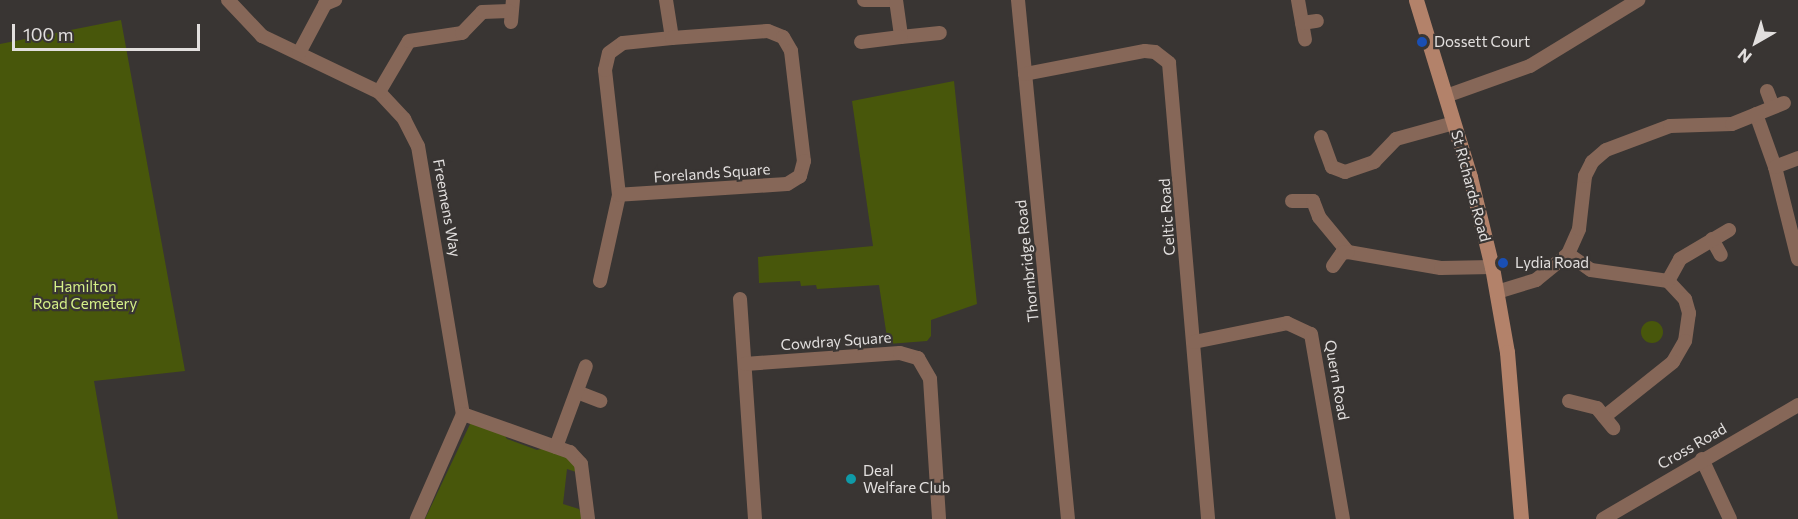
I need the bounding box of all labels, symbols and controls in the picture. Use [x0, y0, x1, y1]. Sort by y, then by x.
scale bar [15, 12, 202, 50]
north arrow [1726, 12, 1786, 72]
text: 100 m [23, 23, 73, 45]
place label: Dossett Court [1434, 33, 1530, 51]
marker: Dossett Court [1415, 35, 1429, 49]
text: N [1734, 45, 1755, 68]
street label: St Richards Road [1447, 128, 1495, 244]
street label: Freemens Way [430, 158, 464, 258]
street label: Forelands Square [653, 160, 771, 186]
street label: Celtic Road [1155, 178, 1179, 256]
street label: Thornbridge Road [1012, 199, 1042, 323]
place label: Lydia Road [1515, 254, 1589, 272]
marker: Lydia Road [1496, 256, 1510, 270]
park label: Hamilton Road Cemetery [33, 277, 137, 312]
street label: Cowdray Square [780, 328, 892, 354]
street label: Quern Road [1321, 339, 1353, 421]
street label: Cross Road [1654, 419, 1730, 473]
place label: Deal Welfare Club [863, 461, 950, 496]
marker: Deal Welfare Club [844, 472, 858, 486]

